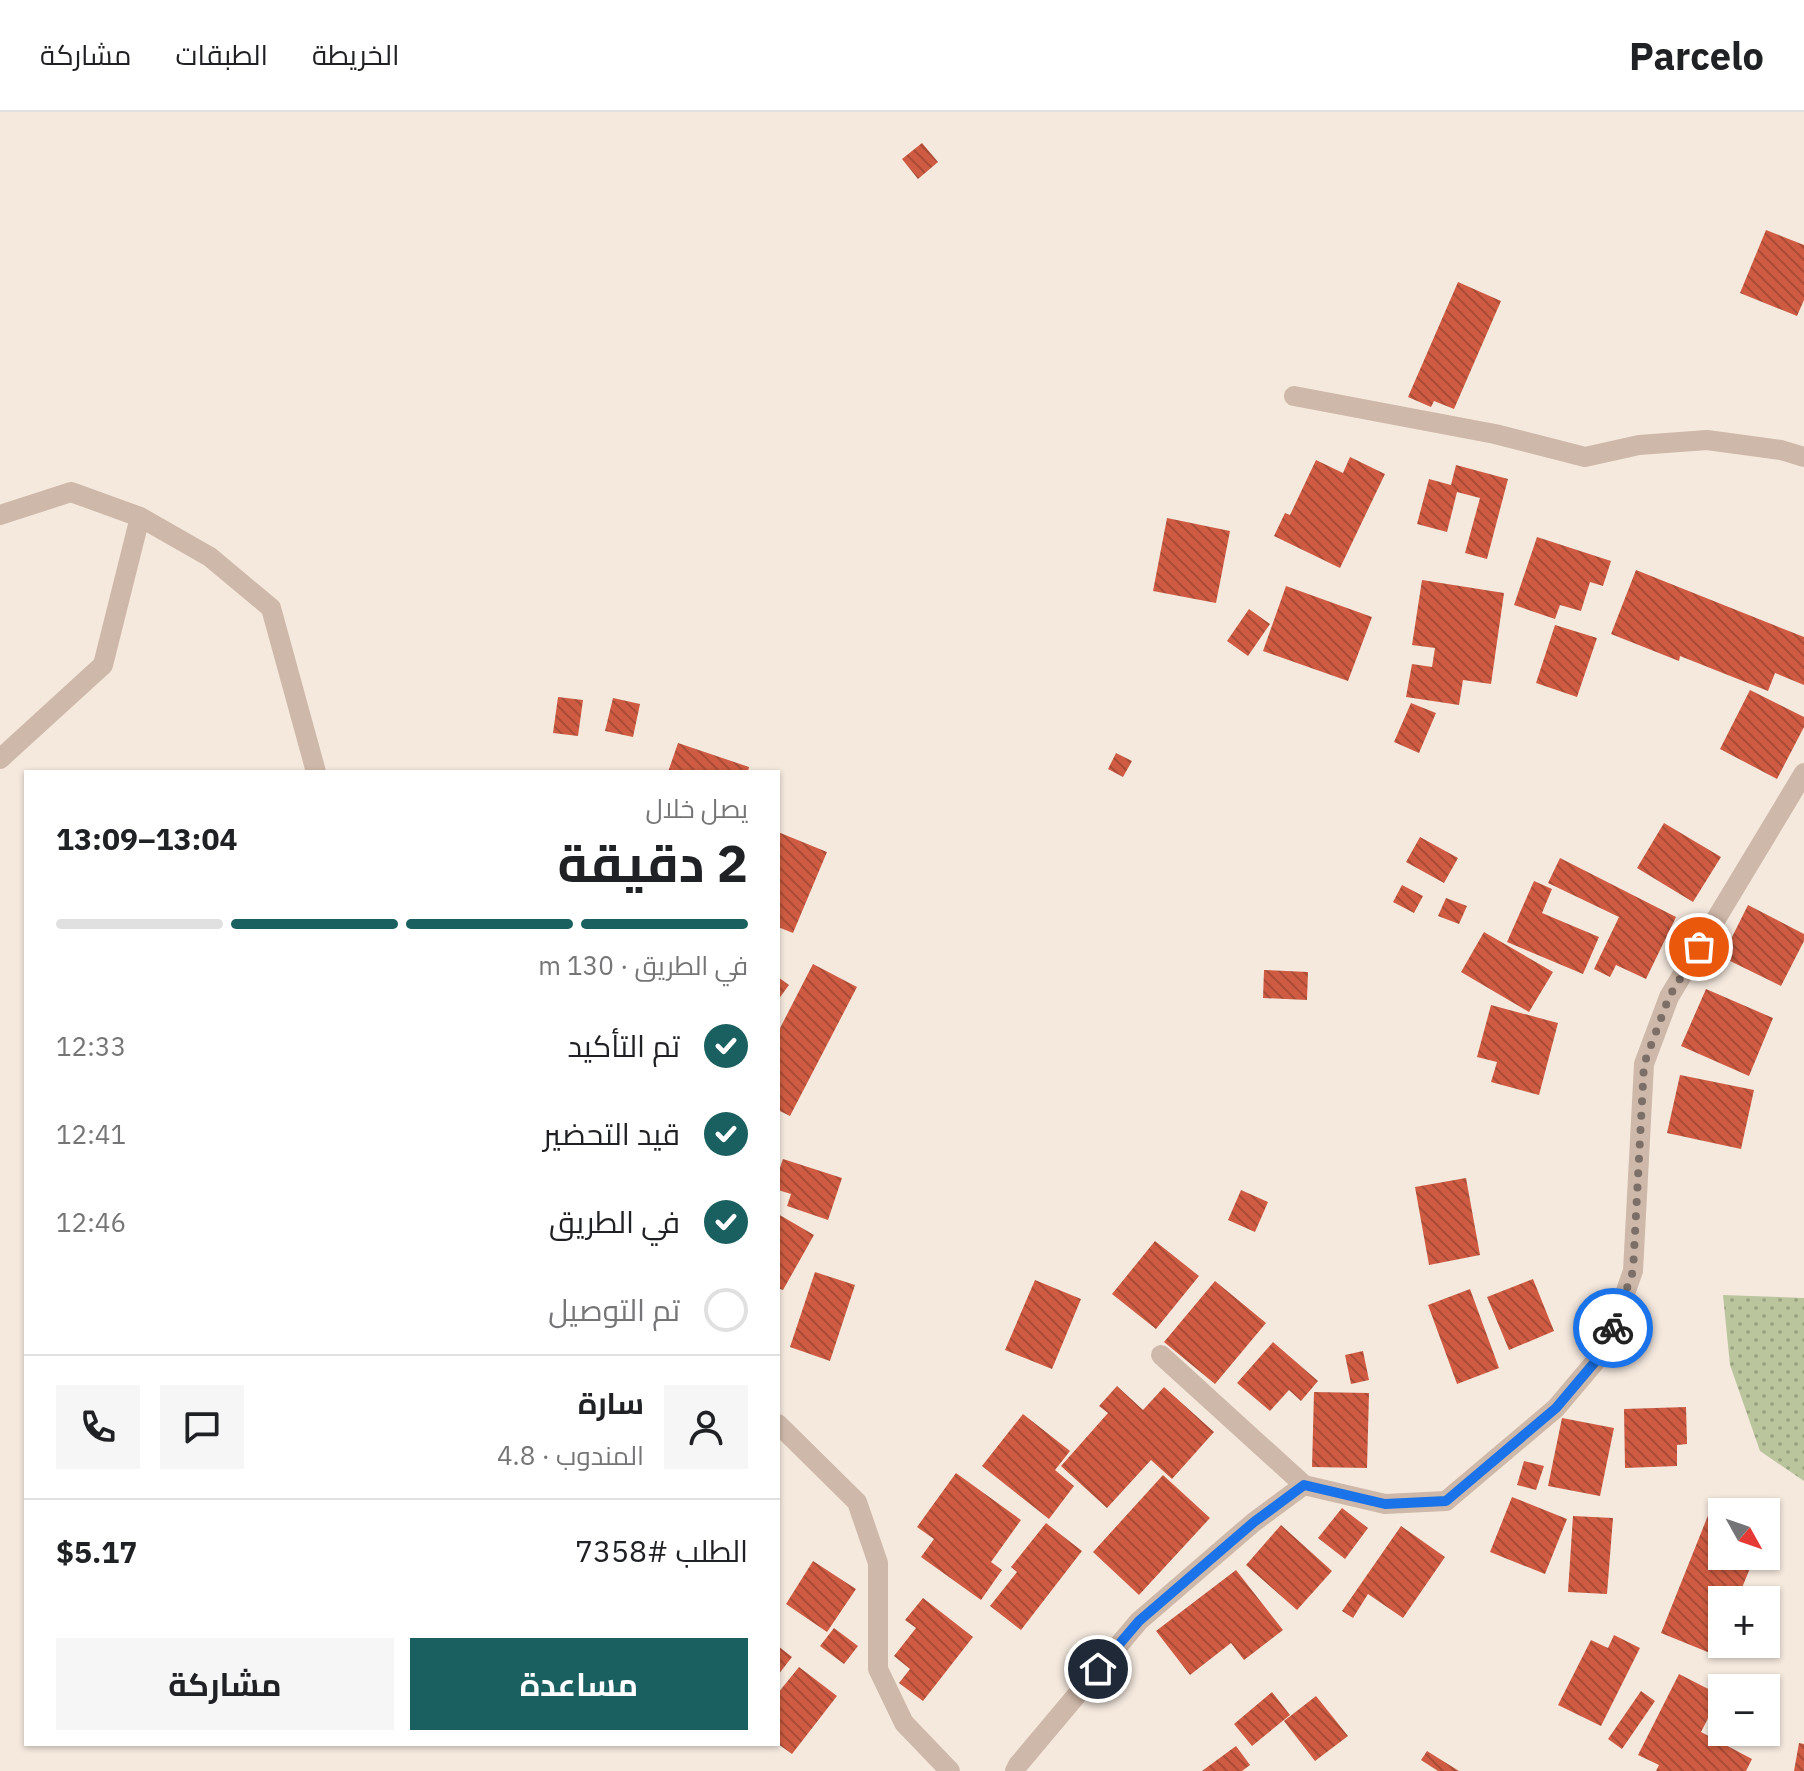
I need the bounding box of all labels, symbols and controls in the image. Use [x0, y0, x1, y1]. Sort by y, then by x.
text: Parcelo [1629, 31, 1764, 80]
text: مشاركة [40, 36, 131, 73]
text: الطبقات [175, 36, 268, 73]
text: الخريطة [312, 36, 399, 73]
text: يصل خلال [645, 791, 748, 825]
text: 13:04–13:09 [56, 819, 237, 858]
text: 2 دقيقة [558, 829, 748, 896]
pin [1665, 913, 1733, 981]
icon: bag [1677, 925, 1721, 969]
text: في الطريق · 130 m [538, 948, 748, 982]
icon: check [704, 1024, 748, 1068]
text: تم التأكيد [568, 1026, 680, 1065]
text: 12:33 [56, 1029, 126, 1063]
icon: check [704, 1112, 748, 1156]
text: قيد التحضير [543, 1114, 680, 1153]
text: 12:41 [56, 1117, 126, 1151]
icon: check [704, 1200, 748, 1244]
text: في الطريق [549, 1202, 680, 1241]
text: 12:46 [56, 1205, 126, 1239]
courier [1573, 1288, 1653, 1368]
text: تم التوصيل [548, 1290, 680, 1329]
icon: bike [1591, 1306, 1635, 1350]
text: سارة [578, 1383, 644, 1422]
button: phone [56, 1385, 140, 1469]
button: chat [160, 1385, 244, 1469]
button: person [664, 1385, 748, 1469]
text: المندوب · 4.8 [497, 1438, 644, 1472]
north arrow [1708, 1498, 1780, 1570]
map controls [1708, 1498, 1780, 1746]
text: الطلب #7358 [575, 1531, 748, 1570]
text: $5.17 [56, 1532, 137, 1571]
button: + [1708, 1586, 1780, 1658]
pin [1064, 1635, 1132, 1703]
button: مشاركة [56, 1638, 394, 1730]
button: مساعدة [410, 1638, 748, 1730]
icon: home [1076, 1647, 1120, 1691]
button: − [1708, 1674, 1780, 1746]

